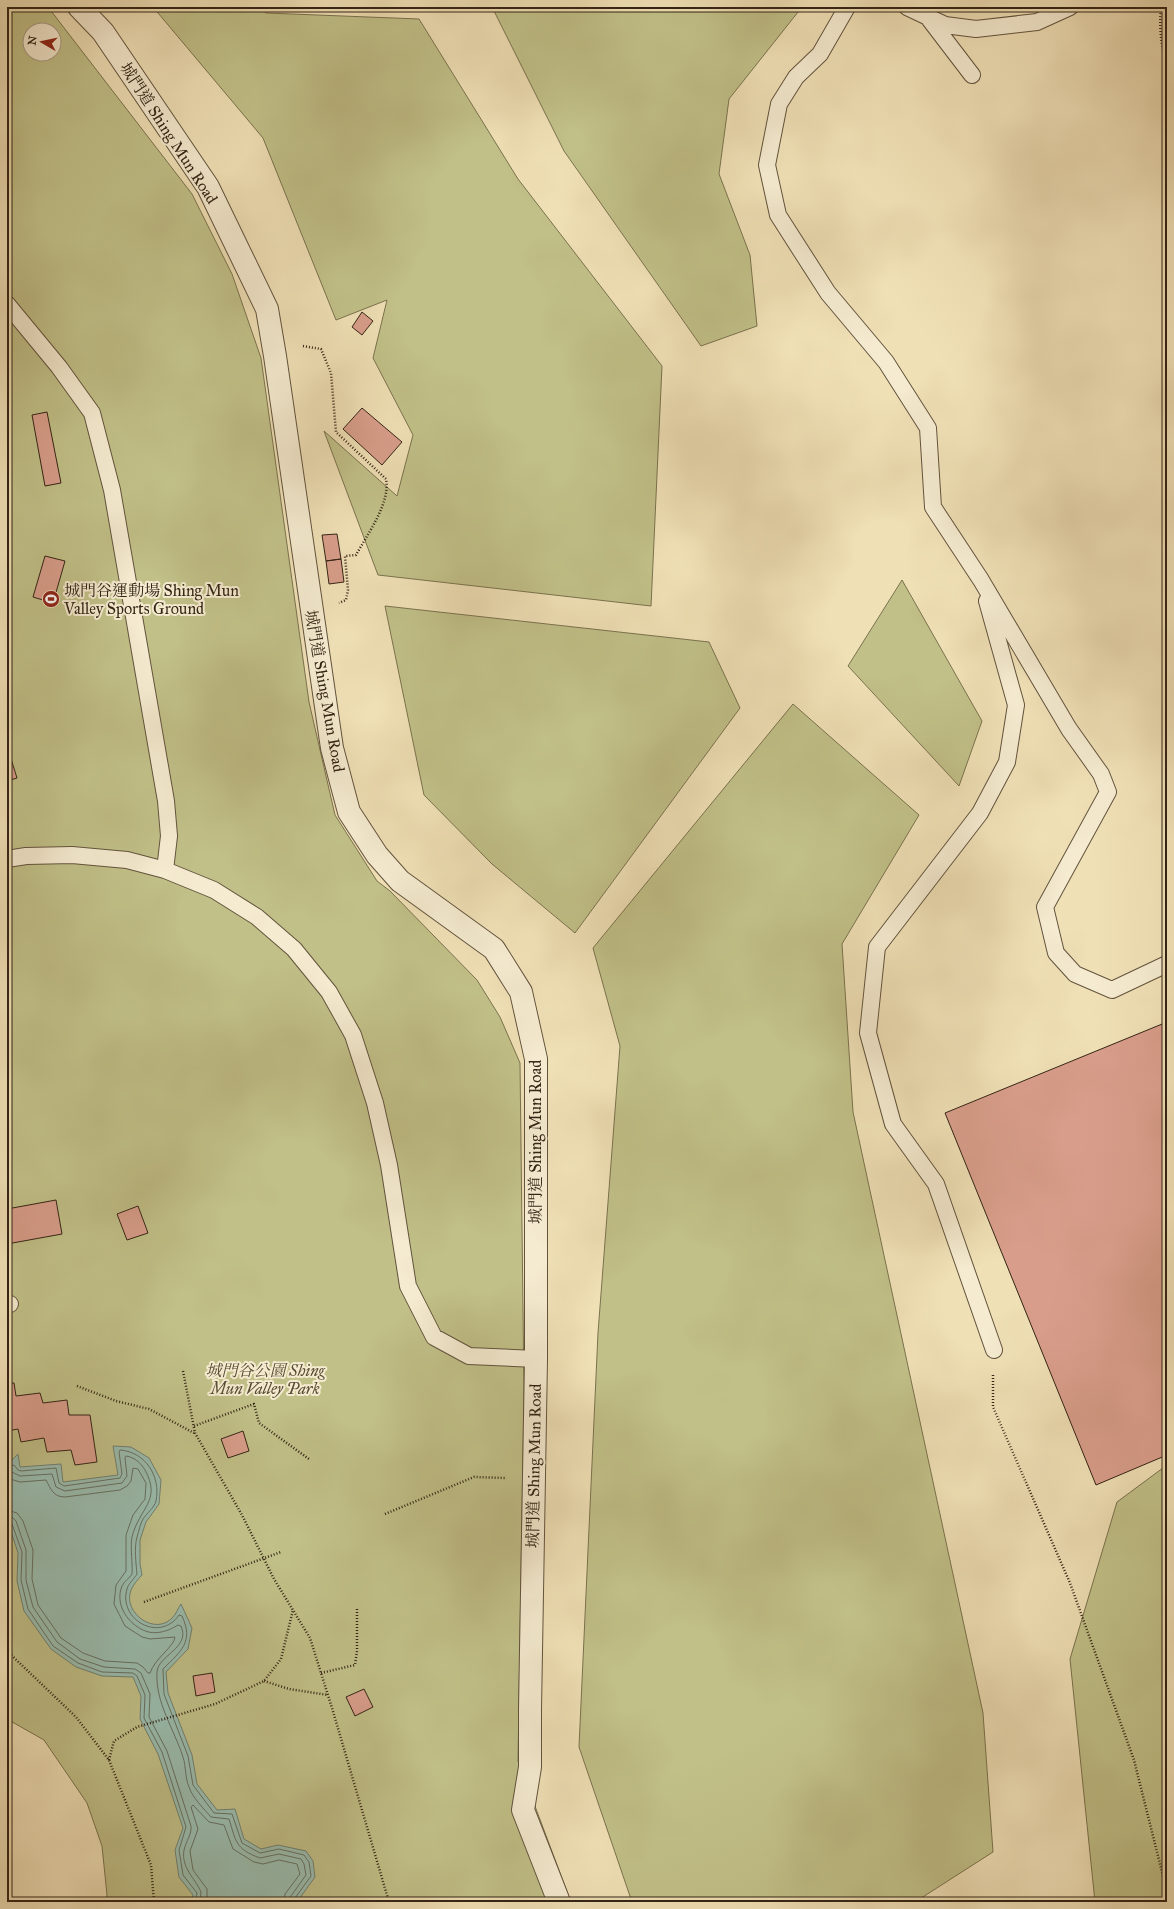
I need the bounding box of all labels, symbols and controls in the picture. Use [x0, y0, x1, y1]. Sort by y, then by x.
north arrow [22, 22, 62, 62]
text: N [25, 34, 40, 46]
street label: 城門道 Shing Mun Road [115, 59, 222, 208]
place label: 城門谷運動場 Shing Mun Valley Sports Ground [63, 581, 239, 618]
sports icon: 城門谷運動場 Shing Mun Valley Sports Ground [41, 589, 61, 609]
street label: 城門道 Shing Mun Road [300, 608, 349, 774]
street label: 城門道 Shing Mun Road [526, 1060, 546, 1224]
park label: 城門谷公園 Shing Mun Valley Park [205, 1361, 326, 1398]
street label: 城門道 Shing Mun Road [523, 1384, 546, 1548]

